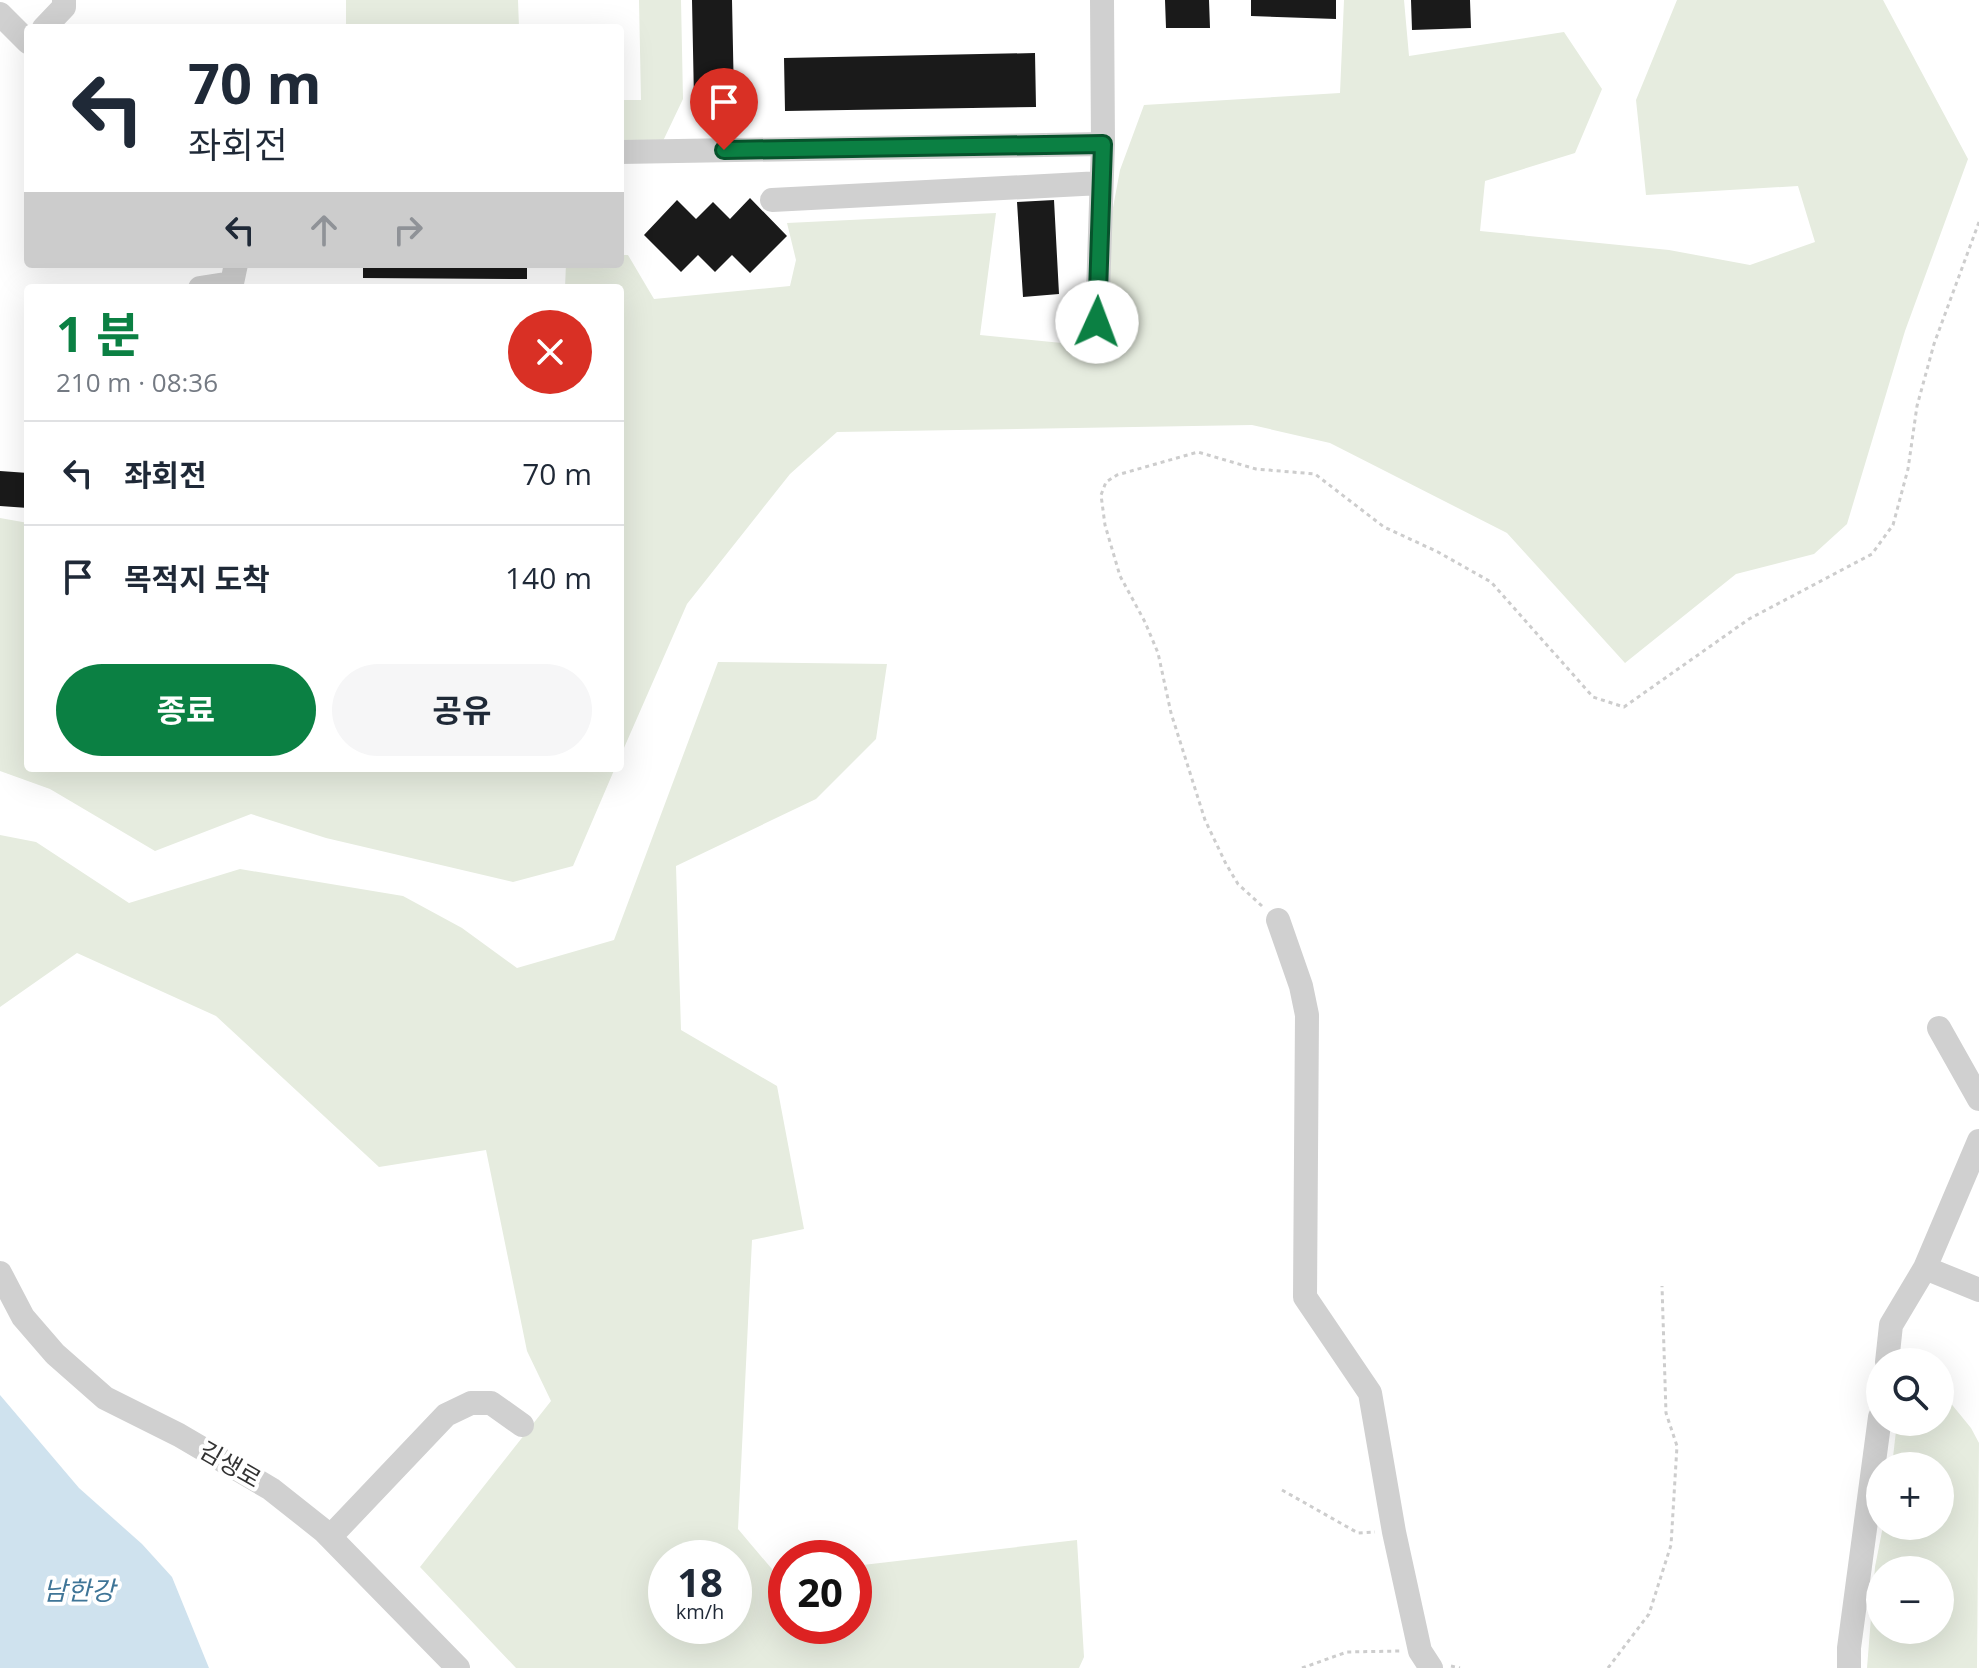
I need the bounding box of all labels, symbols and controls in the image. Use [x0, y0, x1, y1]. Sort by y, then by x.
text: 70 m [188, 44, 322, 120]
icon: left [56, 56, 160, 160]
pin [690, 68, 758, 150]
icon: arrive [702, 80, 746, 124]
text: 좌회전 [188, 120, 287, 169]
icon: left [218, 208, 262, 252]
icon: ahead [302, 208, 346, 252]
icon: right [386, 208, 430, 252]
position arrow [1055, 280, 1139, 364]
text: 1 분 [56, 301, 140, 366]
button: close [508, 310, 592, 394]
text: 210 m · 08:36 [56, 364, 218, 400]
icon: left [56, 451, 100, 495]
text: 70 m [522, 453, 592, 494]
text: 좌회전 [124, 454, 207, 495]
icon: arrive [56, 555, 100, 599]
text: 140 m [505, 557, 592, 598]
text: 목적지 도착 [124, 558, 270, 599]
button: 종료 [56, 664, 316, 756]
button: 공유 [332, 664, 592, 756]
map controls [1866, 1348, 1954, 1644]
button: search [1866, 1348, 1954, 1436]
street label: 김생로 [194, 1433, 268, 1495]
button: + [1866, 1452, 1954, 1540]
speed limit sign: 20 [768, 1540, 872, 1644]
text: 18 [677, 1554, 723, 1609]
button: − [1866, 1556, 1954, 1644]
water label: 남한강 [43, 1572, 118, 1608]
text: km/h [676, 1598, 724, 1625]

